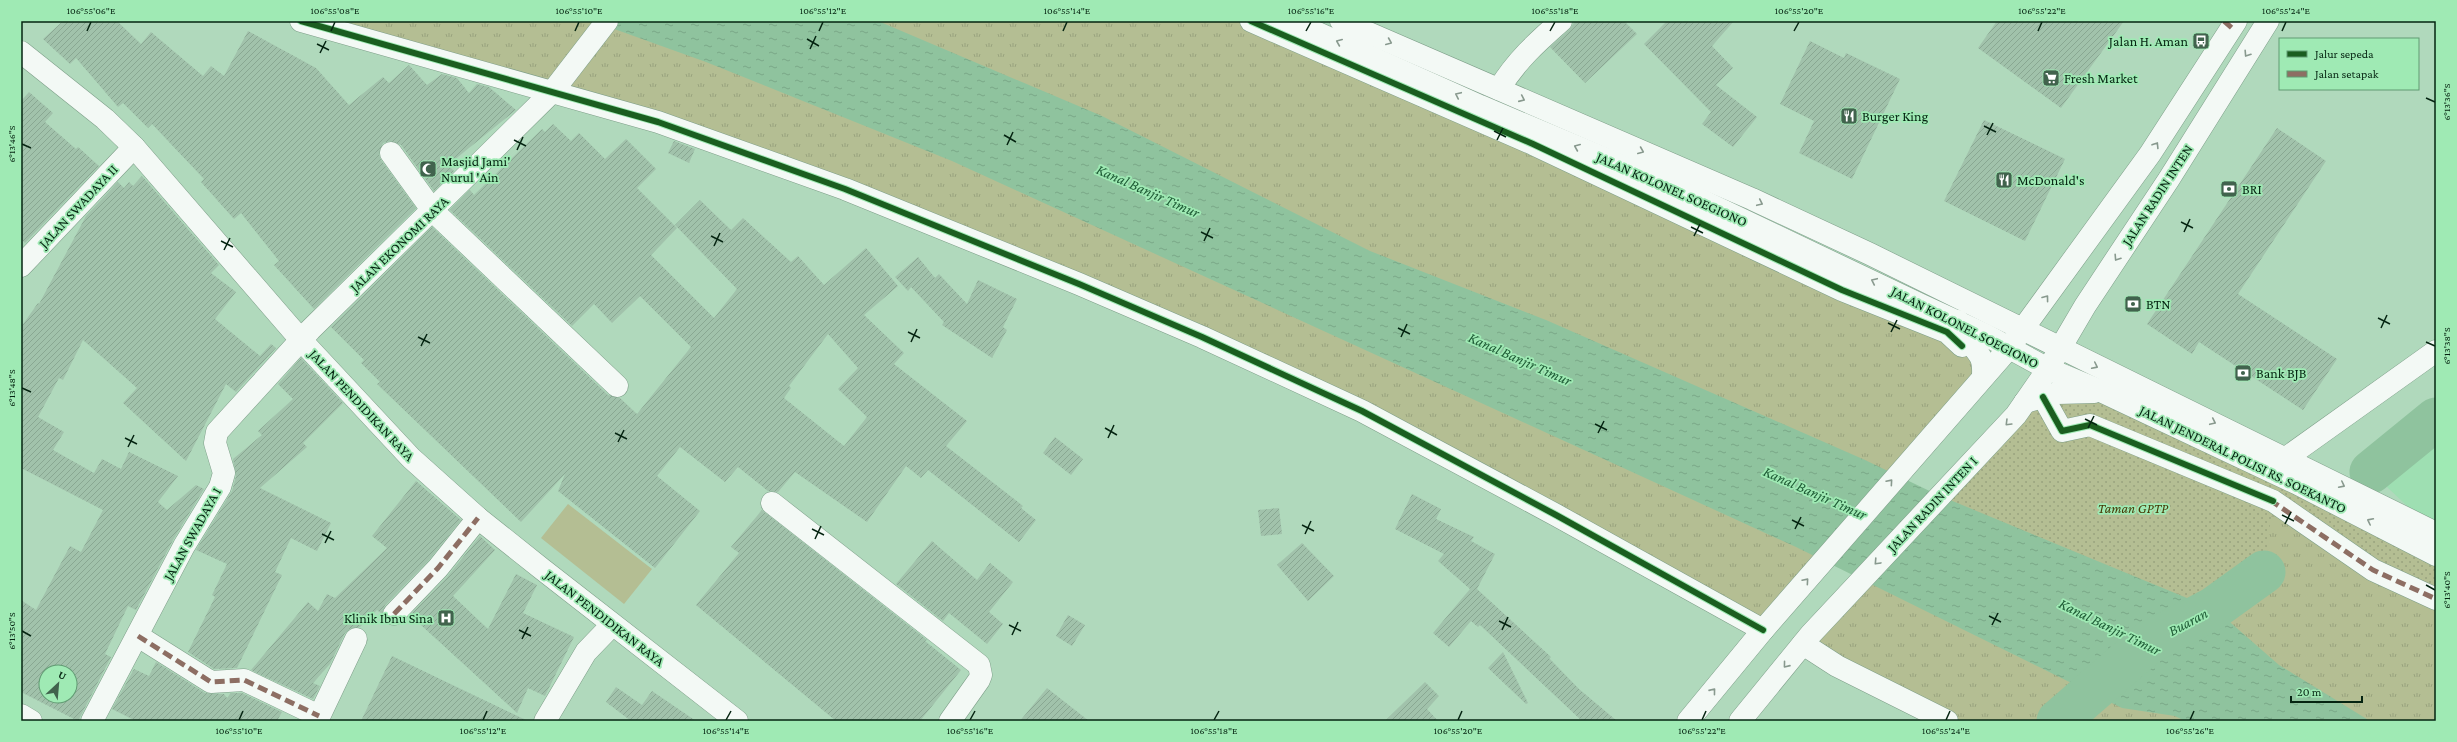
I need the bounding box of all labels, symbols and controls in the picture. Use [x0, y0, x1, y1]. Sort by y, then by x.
text: 106°55'06"E [67, 5, 116, 16]
text: 106°55'08"E [311, 5, 360, 16]
text: 106°55'10"E [555, 5, 603, 16]
text: 106°55'12"E [800, 5, 847, 16]
text: 106°55'14"E [1044, 5, 1091, 16]
text: 106°55'16"E [1288, 5, 1335, 16]
text: 106°55'18"E [1532, 5, 1579, 16]
text: 106°55'20"E [1775, 5, 1824, 16]
text: 106°55'22"E [2018, 5, 2066, 16]
text: 106°55'24"E [2262, 5, 2310, 16]
bus stop icon: Jalan H. Aman [2191, 31, 2211, 51]
place label: Jalan H. Aman [2107, 33, 2188, 49]
one-way arrow [1386, 37, 1393, 45]
legend [2279, 38, 2419, 90]
one-way arrow [1336, 39, 1343, 47]
text: Jalur sepeda [2314, 47, 2374, 61]
one-way arrow [2244, 50, 2252, 57]
text: Jalan setapak [2314, 67, 2379, 81]
supermarket icon: Fresh Market [2041, 68, 2061, 88]
place label: Fresh Market [2064, 70, 2138, 86]
text: 6°13'36"S [2441, 83, 2452, 120]
one-way arrow [1454, 92, 1462, 100]
one-way arrow [1518, 94, 1525, 102]
restaurant icon: Burger King [1839, 106, 1859, 126]
place label: Burger King [1862, 108, 1928, 124]
text: 6°13'46"S [6, 125, 17, 162]
street label: JALAN RADIN INTEN [2117, 141, 2196, 250]
one-way arrow [2151, 142, 2159, 149]
one-way arrow [1574, 143, 1581, 151]
one-way arrow [1636, 146, 1644, 154]
street label: JALAN KOLONEL SOEGIONO [1592, 148, 1750, 230]
place label: Masjid Jami' Nurul 'Ain [441, 153, 510, 185]
mosque icon: Masjid Jami' Nurul 'Ain [418, 159, 438, 179]
street label: JALAN SWADAYA II [34, 161, 121, 252]
water label: Kanal Banjir Timur [1094, 161, 1203, 222]
restaurant icon: McDonald's [1994, 170, 2014, 190]
place label: McDonald's [2017, 172, 2084, 188]
bank icon: BRI [2219, 179, 2239, 199]
place label: BRI [2242, 181, 2262, 197]
street label: JALAN EKONOMI RAYA [345, 193, 451, 296]
one-way arrow [1756, 198, 1763, 206]
one-way arrow [2115, 253, 2122, 260]
one-way arrow [1870, 278, 1878, 286]
street label: JALAN KOLONEL SOEGIONO [1887, 282, 2041, 371]
bank icon: BTN [2123, 294, 2143, 314]
one-way arrow [2042, 296, 2049, 303]
place label: BTN [2146, 296, 2170, 312]
text: 6°13'38"S [2441, 327, 2452, 365]
water label: Kanal Banjir Timur [1466, 329, 1575, 390]
street label: JALAN PENDIDIKAN RAYA [305, 344, 418, 464]
one-way arrow [2091, 361, 2099, 369]
bank icon: Bank BJB [2233, 363, 2253, 383]
place label: Bank BJB [2256, 365, 2307, 381]
text: 6°13'48"S [6, 369, 17, 407]
street label: JALAN JENDERAL POLISI RS. SOEKANTO [2135, 401, 2349, 516]
one-way arrow [2208, 417, 2216, 425]
one-way arrow [2005, 418, 2013, 426]
street label: JALAN RADIN INTEN I [1882, 453, 1980, 556]
water label: Kanal Banjir Timur [1761, 463, 1870, 524]
one-way arrow [1886, 479, 1893, 487]
one-way arrow [2338, 480, 2345, 488]
street label: JALAN SWADAYA I [159, 485, 224, 585]
park label: Taman GPTP [2098, 500, 2169, 516]
one-way arrow [2366, 518, 2374, 525]
one-way arrow [1875, 558, 1882, 565]
street label: JALAN PENDIDIKAN RAYA [541, 565, 668, 670]
text: 6°13'40"S [2441, 571, 2452, 609]
one-way arrow [1801, 578, 1808, 585]
water label: Kanal Banjir Timur [2056, 595, 2164, 660]
water label: Buaran [2166, 605, 2211, 639]
hospital icon: Klinik Ibnu Sina [436, 608, 456, 628]
place label: Klinik Ibnu Sina [344, 610, 434, 626]
text: 6°13'50"S [6, 612, 17, 650]
one-way arrow [1784, 660, 1791, 667]
north arrow [38, 664, 78, 704]
text: U [56, 668, 69, 682]
scale bar [2291, 678, 2362, 704]
text: 20 m [2297, 685, 2322, 699]
one-way arrow [1709, 688, 1716, 695]
text: 106°55'10"E [215, 725, 263, 736]
text: 106°55'12"E [460, 725, 507, 736]
text: 106°55'14"E [703, 725, 750, 736]
text: 106°55'16"E [947, 725, 994, 736]
text: 106°55'18"E [1191, 725, 1238, 736]
text: 106°55'20"E [1434, 725, 1483, 736]
text: 106°55'22"E [1678, 725, 1726, 736]
text: 106°55'24"E [1922, 725, 1970, 736]
text: 106°55'26"E [2166, 725, 2215, 736]

